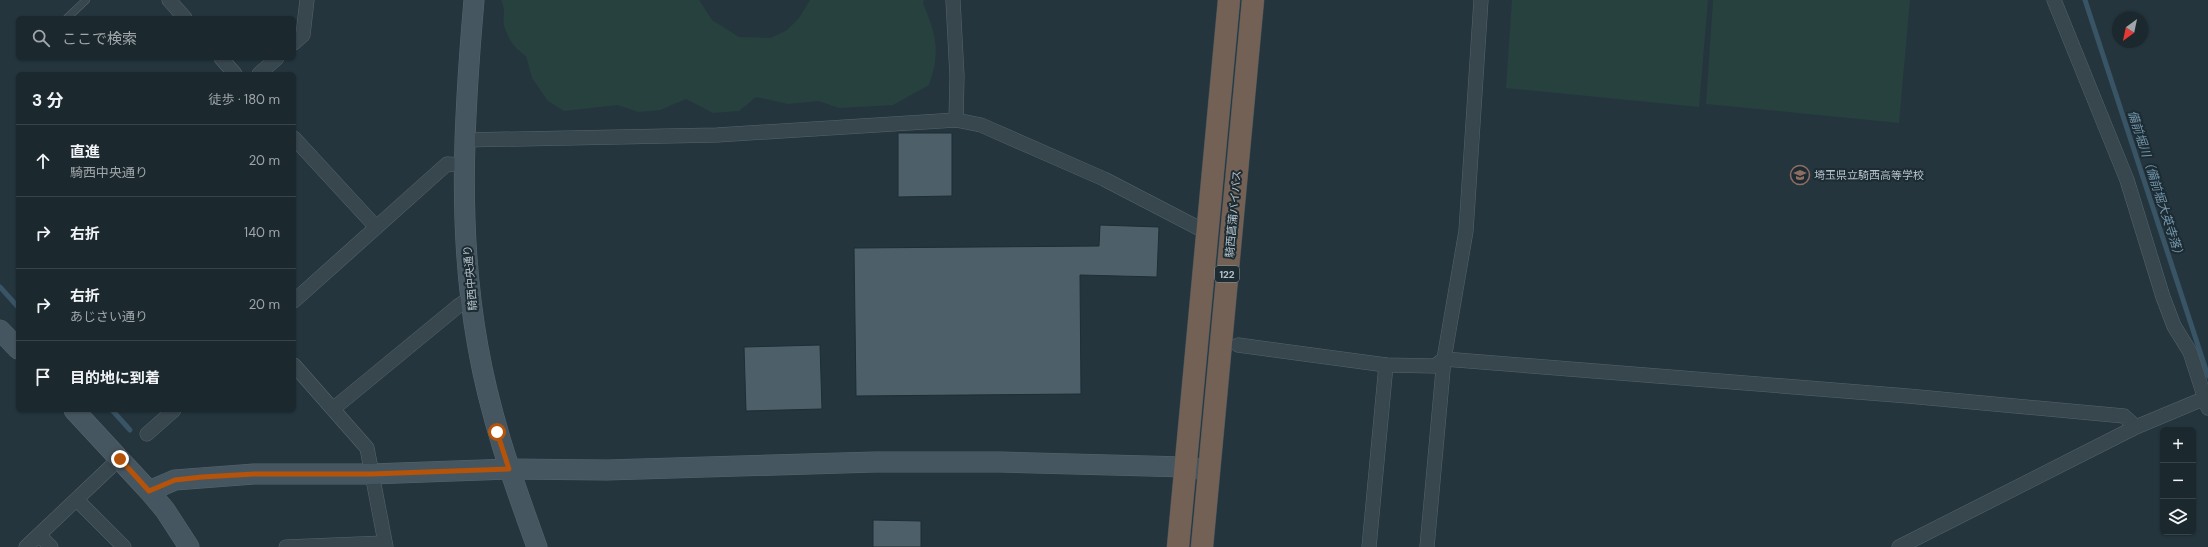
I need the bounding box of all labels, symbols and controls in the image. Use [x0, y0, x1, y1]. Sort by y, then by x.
north arrow [2112, 12, 2148, 48]
search box [16, 16, 296, 60]
icon: search [30, 27, 52, 49]
text: ここで検索 [62, 29, 137, 49]
text: 3 分 [32, 89, 63, 111]
text: 徒歩 · 180 m [209, 91, 280, 108]
water label: 備前堀川（備前堀大英寺落） [2124, 108, 2188, 262]
text: 直進 [70, 142, 100, 162]
icon: ahead [32, 150, 54, 172]
text: 20 m [249, 152, 280, 169]
text: 騎西中央通り [70, 164, 148, 181]
school or university icon: 埼玉県立騎西高等学校 [1789, 164, 1811, 186]
place label: 埼玉県立騎西高等学校 [1814, 168, 1924, 182]
street label: 騎西菖蒲バイパス [1222, 170, 1244, 258]
icon: right [32, 222, 54, 244]
text: 右折 [70, 224, 100, 244]
text: 140 m [244, 224, 280, 241]
street label: 騎西中央通り [460, 245, 480, 311]
road number: 122 [1215, 266, 1239, 282]
text: 右折 [70, 286, 100, 306]
icon: right [32, 294, 54, 316]
text: 20 m [249, 296, 280, 313]
text: あじさい通り [70, 308, 148, 325]
icon: arrive [32, 366, 54, 388]
text: 目的地に到着 [70, 368, 160, 388]
route start [488, 423, 506, 441]
map controls [2160, 427, 2196, 535]
button: + [2160, 427, 2196, 463]
route end [111, 450, 129, 468]
button: − [2160, 463, 2196, 499]
button: layers [2160, 499, 2196, 535]

